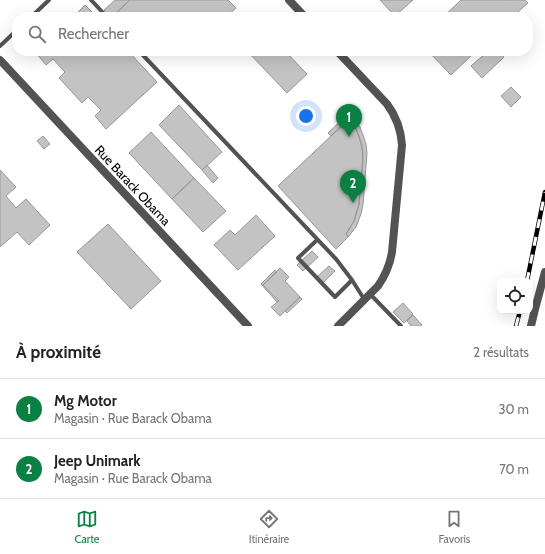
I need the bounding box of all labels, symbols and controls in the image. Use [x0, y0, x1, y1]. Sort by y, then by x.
search box [12, 12, 533, 56]
icon: search [26, 23, 48, 45]
text: Rechercher [58, 25, 129, 43]
pin: 1 [336, 104, 362, 137]
your location [296, 106, 316, 126]
street label: Rue Barack Obama [92, 142, 175, 229]
pin: 2 [340, 170, 366, 203]
map controls [497, 278, 533, 314]
button: locate [497, 278, 533, 314]
text: À proximité [16, 342, 101, 362]
text: 2 résultats [473, 344, 529, 360]
text: Mg Motor [54, 392, 117, 410]
text: 1 [27, 401, 31, 417]
text: 30 m [499, 401, 529, 417]
text: Magasin · Rue Barack Obama [54, 410, 212, 426]
text: Jeep Unimark [54, 452, 141, 470]
text: 2 [26, 461, 32, 477]
text: 70 m [499, 461, 529, 477]
text: Magasin · Rue Barack Obama [54, 470, 212, 486]
tab: Carte [75, 508, 99, 546]
tab: Itinéraire [249, 508, 289, 546]
tab: Favoris [438, 508, 470, 546]

